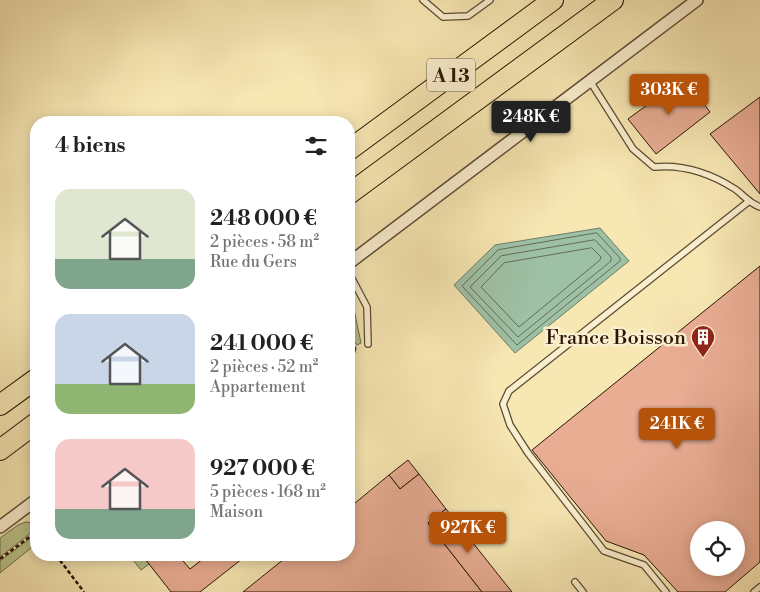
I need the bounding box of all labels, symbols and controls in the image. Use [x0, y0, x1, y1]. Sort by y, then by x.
road number: A 13 [427, 58, 475, 92]
pin: 303K € [628, 74, 710, 116]
text: 303K € [641, 80, 697, 100]
pin: 248K € [490, 100, 572, 143]
text: 248K € [503, 107, 560, 127]
icon: filters [302, 132, 330, 160]
text: 4 biens [55, 133, 126, 159]
text: 248 000 € [210, 206, 317, 232]
icon: home [95, 209, 155, 269]
text: 2 pièces · 58 m² [210, 232, 319, 252]
text: Rue du Gers [210, 252, 297, 272]
building icon: France Boisson [690, 324, 716, 358]
place label: France Boisson [546, 326, 686, 351]
text: 241 000 € [210, 331, 313, 357]
icon: home [95, 334, 155, 394]
text: 2 pièces · 52 m² [210, 357, 318, 377]
text: Appartement [210, 377, 306, 397]
pin: 241K € [636, 408, 718, 450]
text: 241K € [650, 414, 704, 434]
text: 927 000 € [210, 456, 315, 482]
icon: home [95, 459, 155, 519]
text: 5 pièces · 168 m² [210, 482, 326, 502]
text: Maison [210, 502, 263, 522]
pin: 927K € [427, 512, 509, 554]
text: 927K € [440, 518, 496, 538]
map controls [690, 521, 745, 576]
button: locate [690, 521, 745, 576]

